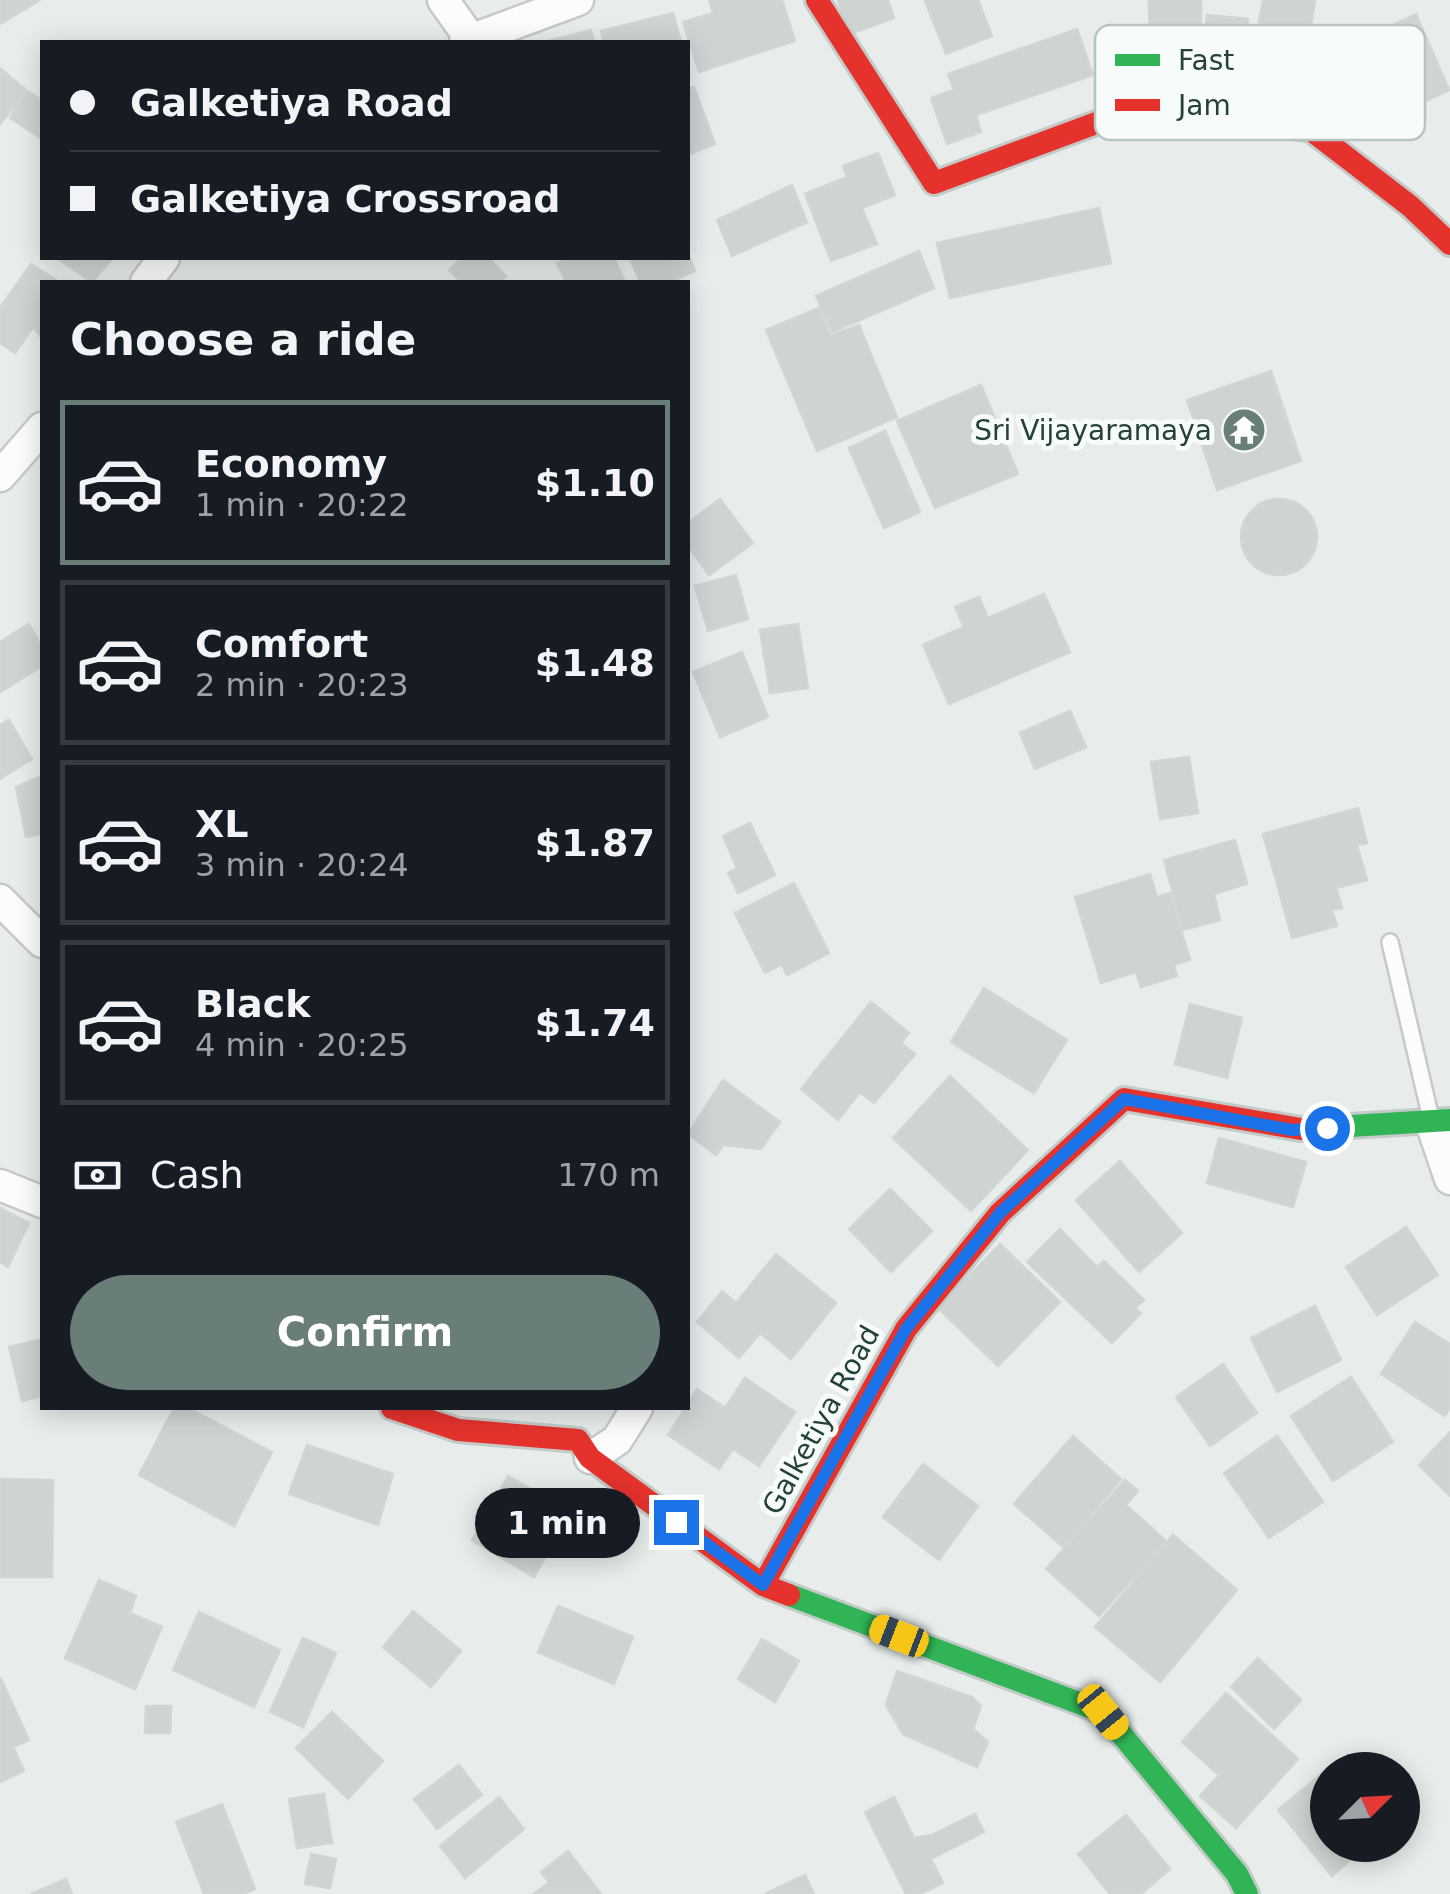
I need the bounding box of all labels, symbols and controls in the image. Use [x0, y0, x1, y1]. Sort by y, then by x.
legend [1095, 25, 1425, 140]
text: Fast [1178, 44, 1234, 77]
text: Galketiya Road [130, 81, 453, 125]
text: Jam [1176, 89, 1231, 122]
text: Galketiya Crossroad [130, 177, 560, 221]
text: Choose a ride [70, 313, 416, 366]
temple icon: Sri Vijayaramaya [1221, 407, 1267, 453]
place label: Sri Vijayaramaya [974, 414, 1212, 447]
icon: car [75, 438, 165, 528]
text: Economy [195, 442, 387, 486]
text: $1.10 [535, 461, 655, 505]
text: 1 min · 20:22 [195, 486, 409, 524]
icon: car [75, 618, 165, 708]
text: Comfort [195, 622, 368, 666]
text: $1.48 [535, 641, 655, 685]
text: 2 min · 20:23 [195, 666, 409, 704]
icon: car [75, 798, 165, 888]
text: XL [195, 802, 249, 846]
text: $1.87 [535, 821, 655, 865]
text: 3 min · 20:24 [195, 846, 409, 884]
icon: car [75, 978, 165, 1068]
text: Black [195, 982, 310, 1026]
text: $1.74 [535, 1001, 655, 1045]
text: 4 min · 20:25 [195, 1026, 409, 1064]
route start [1305, 1106, 1350, 1151]
icon: cash [70, 1148, 125, 1203]
text: Cash [150, 1153, 244, 1197]
text: 170 m [558, 1156, 660, 1194]
button: Confirm [70, 1275, 660, 1390]
street label: Galketiya Road [755, 1320, 887, 1520]
callout: 1 min [476, 1487, 641, 1557]
route end [654, 1500, 699, 1545]
text: 1 min [507, 1504, 608, 1542]
car [866, 1611, 932, 1661]
car [1072, 1679, 1134, 1745]
north arrow [1310, 1752, 1420, 1862]
map controls [1310, 1752, 1420, 1862]

